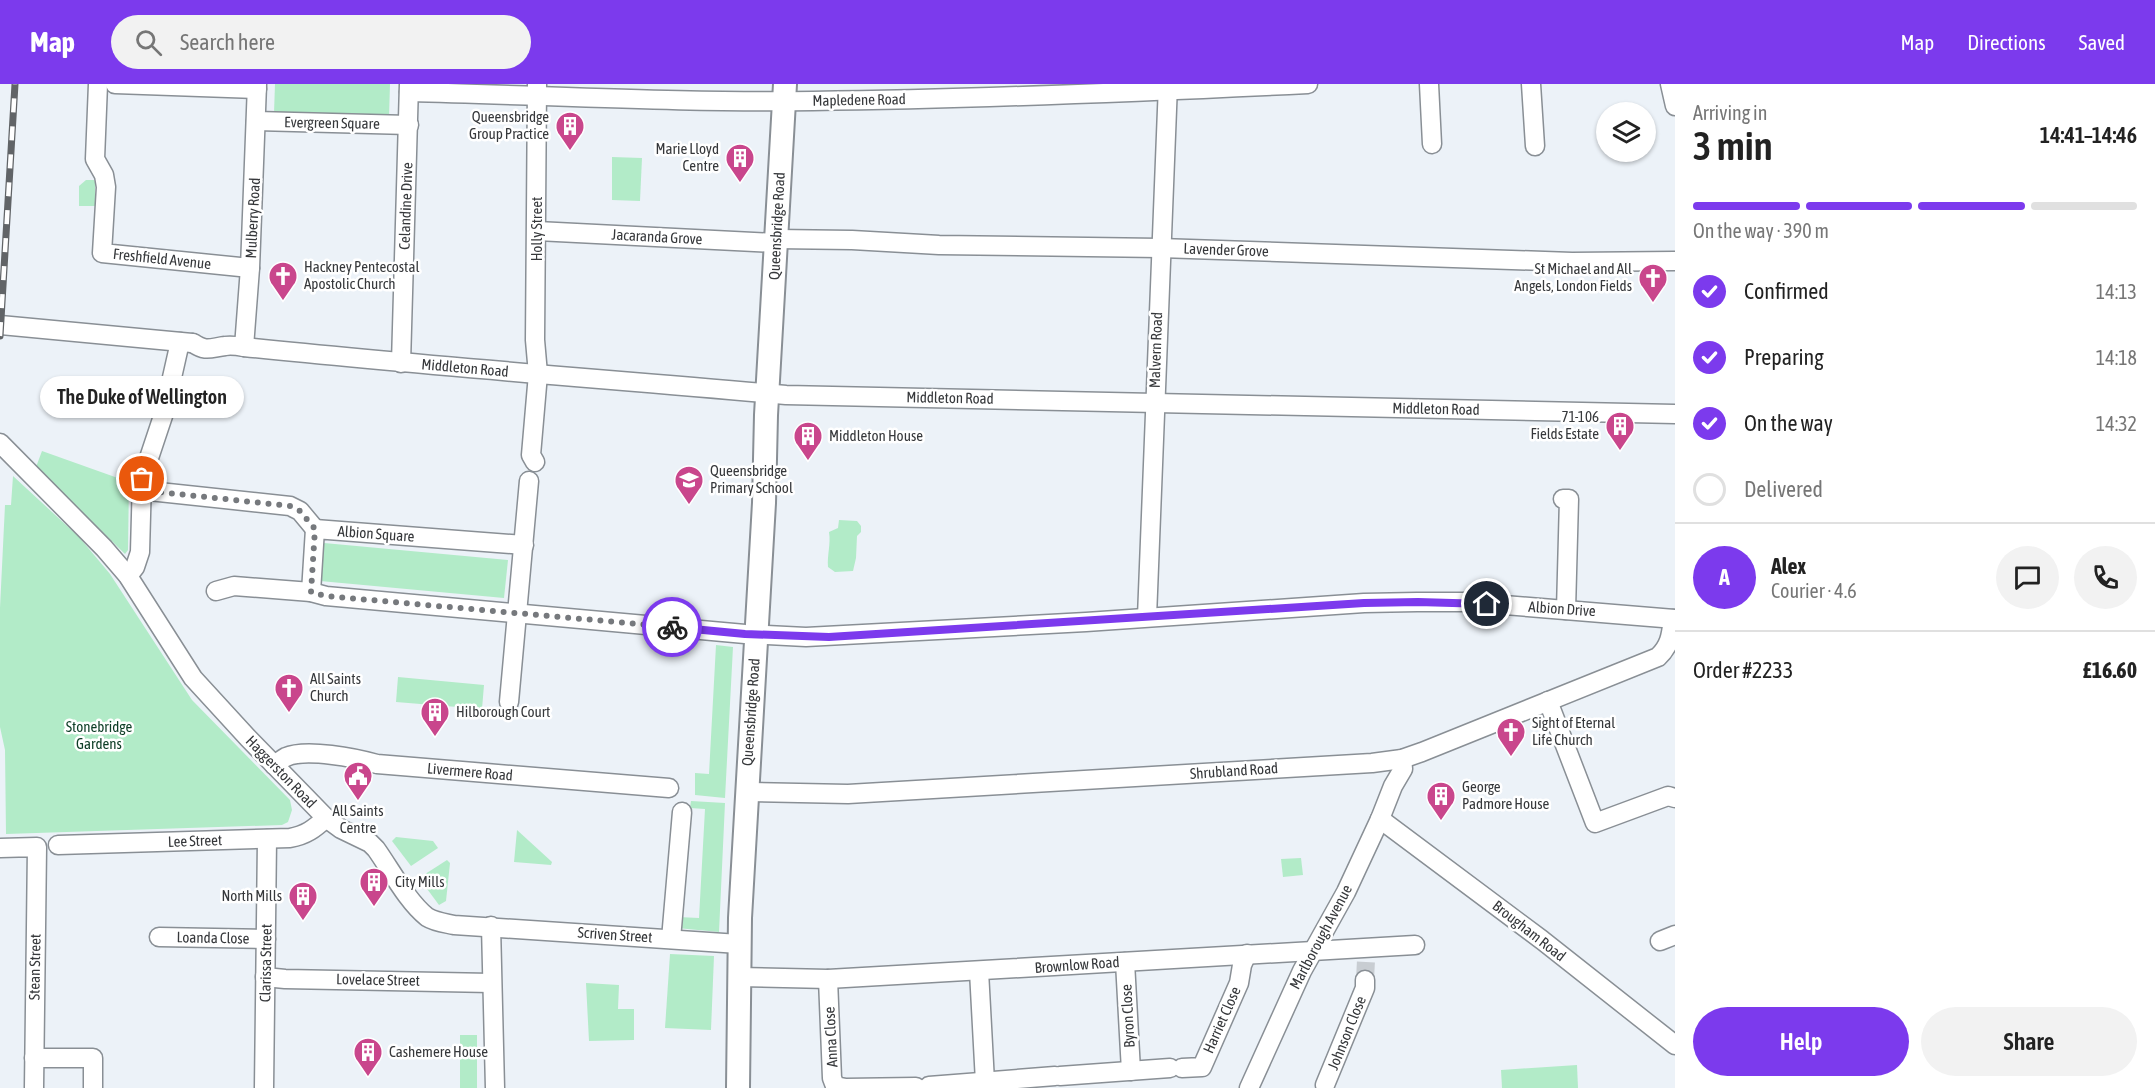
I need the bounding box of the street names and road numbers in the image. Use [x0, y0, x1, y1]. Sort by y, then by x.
street label: Mapledene Road [812, 90, 906, 109]
street label: Evergreen Square [284, 113, 380, 132]
street label: Celandine Drive [395, 162, 416, 250]
street label: Queensbridge Road [765, 172, 788, 280]
street label: Mulberry Road [242, 177, 263, 259]
street label: Holly Street [528, 197, 545, 261]
street label: Jacaranda Grove [611, 226, 703, 247]
street label: Lavender Grove [1183, 240, 1269, 259]
street label: Freshfield Avenue [112, 245, 212, 272]
street label: Malvern Road [1146, 312, 1165, 388]
street label: Middleton Road [421, 355, 509, 380]
street label: Middleton Road [906, 388, 994, 407]
street label: Middleton Road [1392, 399, 1480, 418]
street label: Albion Square [337, 522, 415, 545]
street label: Albion Drive [1528, 598, 1596, 619]
street label: Queensbridge Road [738, 658, 763, 766]
street label: Haggerston Road [243, 732, 320, 811]
street label: Livermere Road [426, 759, 514, 784]
street label: Shrubland Road [1189, 759, 1279, 782]
street label: Lee Street [168, 831, 222, 850]
street label: Marlborough Avenue [1286, 882, 1355, 992]
street label: Brougham Road [1489, 897, 1569, 964]
street label: Scriven Street [577, 923, 653, 946]
street label: Clarissa Street [256, 924, 275, 1002]
street label: Loanda Close [176, 928, 250, 947]
street label: Stean Street [25, 934, 44, 1000]
street label: Brownlow Road [1034, 953, 1120, 976]
street label: Lovelace Street [336, 970, 420, 989]
street label: Byron Close [1117, 984, 1138, 1048]
street label: Harriet Close [1199, 984, 1244, 1056]
street label: Johnson Close [1324, 993, 1369, 1072]
street label: Anna Close [820, 1006, 841, 1068]

